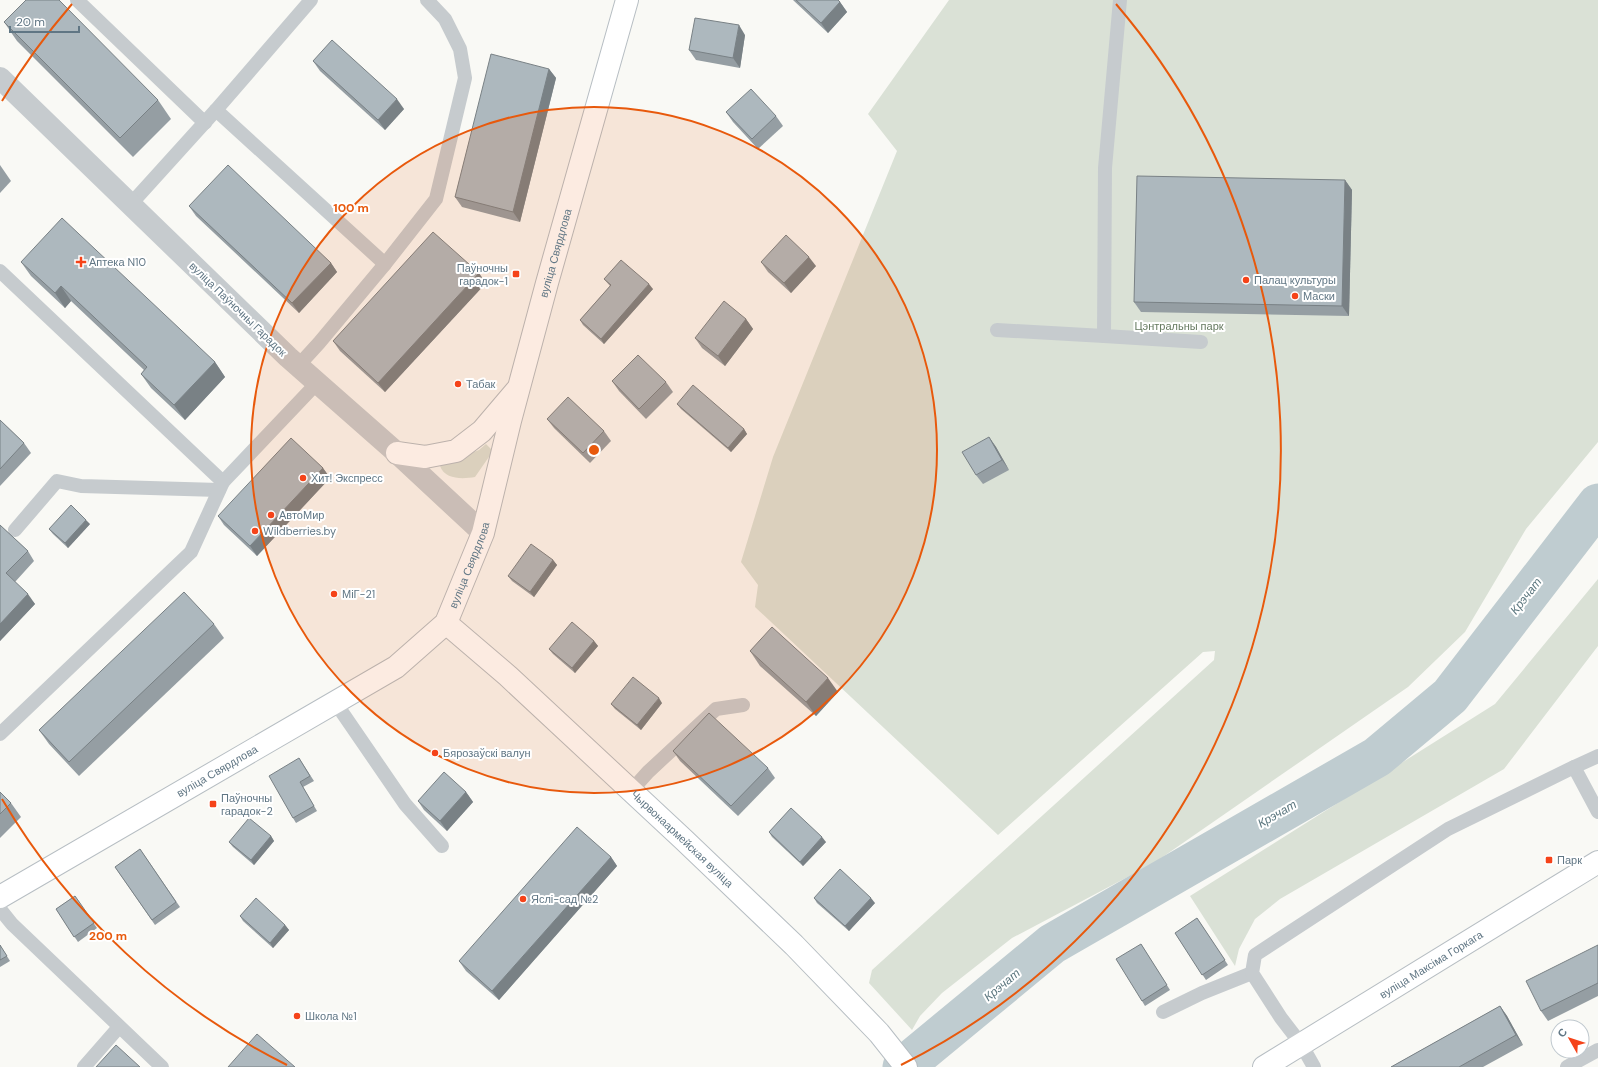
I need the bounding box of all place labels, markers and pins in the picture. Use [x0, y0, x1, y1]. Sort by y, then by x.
place label: Аптека N10 [89, 255, 146, 269]
marker: Аптека N10 [76, 257, 86, 267]
place label: Паўночны гарадок-1 [457, 261, 508, 288]
marker: Паўночны гарадок-1 [511, 269, 521, 279]
place label: Палац культуры [1254, 273, 1336, 287]
marker: Палац культуры [1241, 275, 1251, 285]
place label: Маски [1303, 289, 1335, 303]
marker: Маски [1290, 291, 1300, 301]
place label: Табак [466, 377, 496, 391]
marker: Табак [453, 379, 463, 389]
centre of rings [587, 443, 601, 457]
place label: Хит! Экспресс [311, 471, 383, 485]
marker: Хит! Экспресс [298, 473, 308, 483]
place label: АвтоМир [279, 508, 324, 522]
marker: АвтоМир [266, 510, 276, 520]
place label: Wildberries.by [263, 524, 336, 538]
marker: Wildberries.by [250, 526, 260, 536]
place label: МіГ-21 [342, 587, 375, 601]
marker: МіГ-21 [329, 589, 339, 599]
place label: Бярозаўскі валун [443, 746, 530, 760]
marker: Бярозаўскі валун [430, 748, 440, 758]
place label: Паўночны гарадок-2 [221, 791, 273, 818]
marker: Паўночны гарадок-2 [208, 799, 218, 809]
place label: Парк [1557, 853, 1582, 867]
marker: Парк [1544, 855, 1554, 865]
place label: Яслі-сад №2 [531, 892, 598, 906]
marker: Яслі-сад №2 [518, 894, 528, 904]
place label: Школа №1 [305, 1009, 357, 1023]
marker: Школа №1 [292, 1011, 302, 1021]

